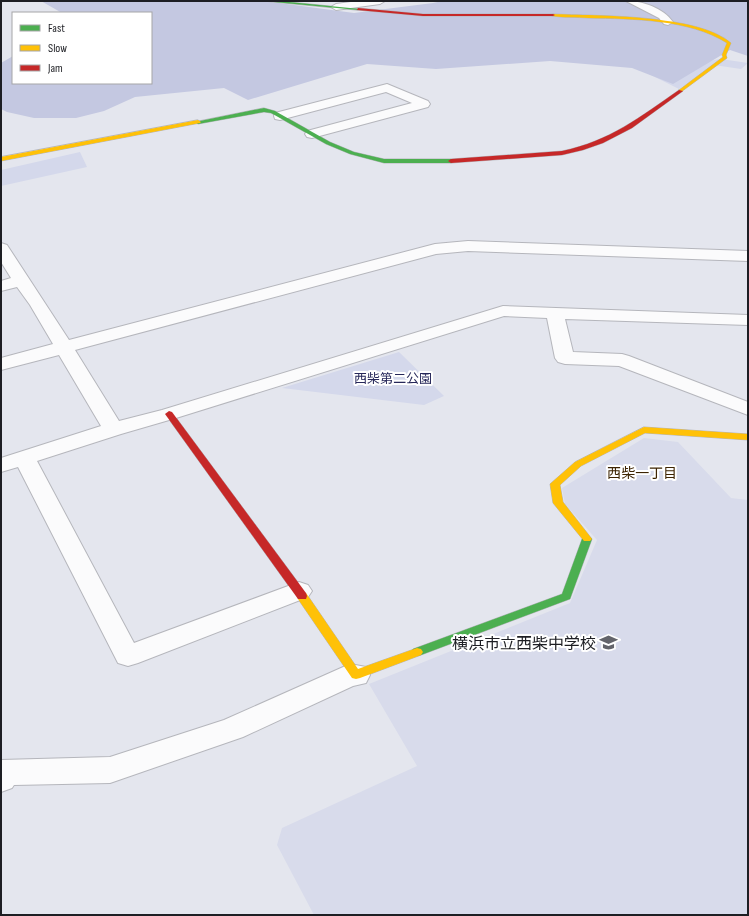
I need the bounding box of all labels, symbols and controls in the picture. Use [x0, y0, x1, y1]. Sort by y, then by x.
legend [12, 12, 152, 84]
text: Fast [48, 21, 65, 36]
text: Slow [48, 41, 67, 56]
text: Jam [47, 61, 63, 76]
park label: 西柴第二公園 [354, 371, 432, 387]
district label: 西柴一丁目 [607, 465, 677, 482]
school or university icon: 横浜市立西柴中学校 [599, 633, 619, 653]
place label: 横浜市立西柴中学校 [452, 635, 596, 654]

